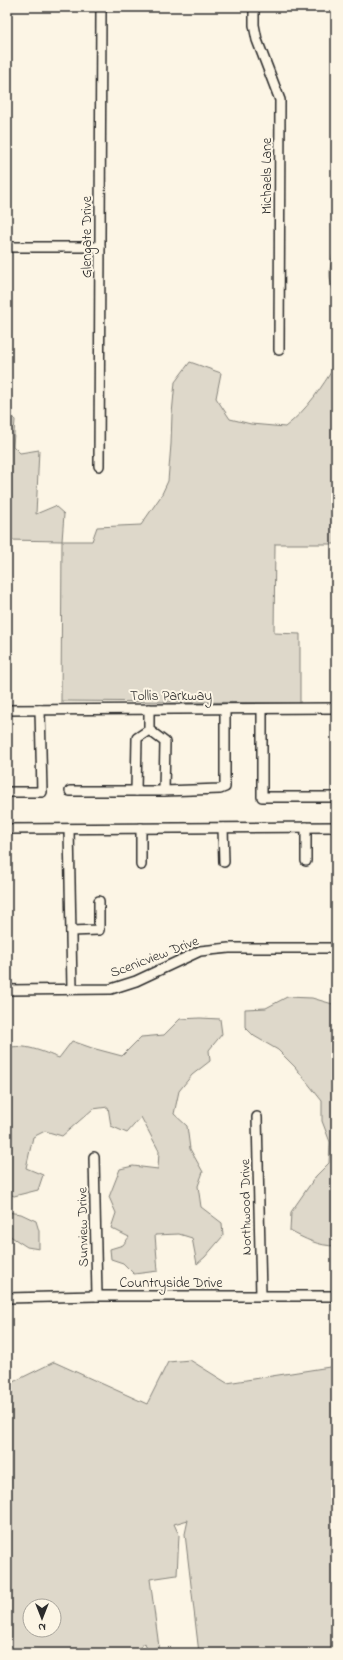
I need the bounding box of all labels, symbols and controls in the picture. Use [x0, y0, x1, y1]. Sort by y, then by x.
street label: Michaels Lane [257, 137, 278, 214]
street label: Glengate Drive [77, 195, 99, 278]
street label: Tollis Parkway [130, 686, 212, 708]
street label: Scenicview Drive [107, 931, 202, 984]
street label: Northwood Drive [235, 1158, 258, 1255]
street label: Sunview Drive [72, 1186, 95, 1267]
street label: Countryside Drive [119, 1273, 223, 1295]
north arrow [22, 1598, 62, 1638]
text: N [38, 1619, 46, 1635]

